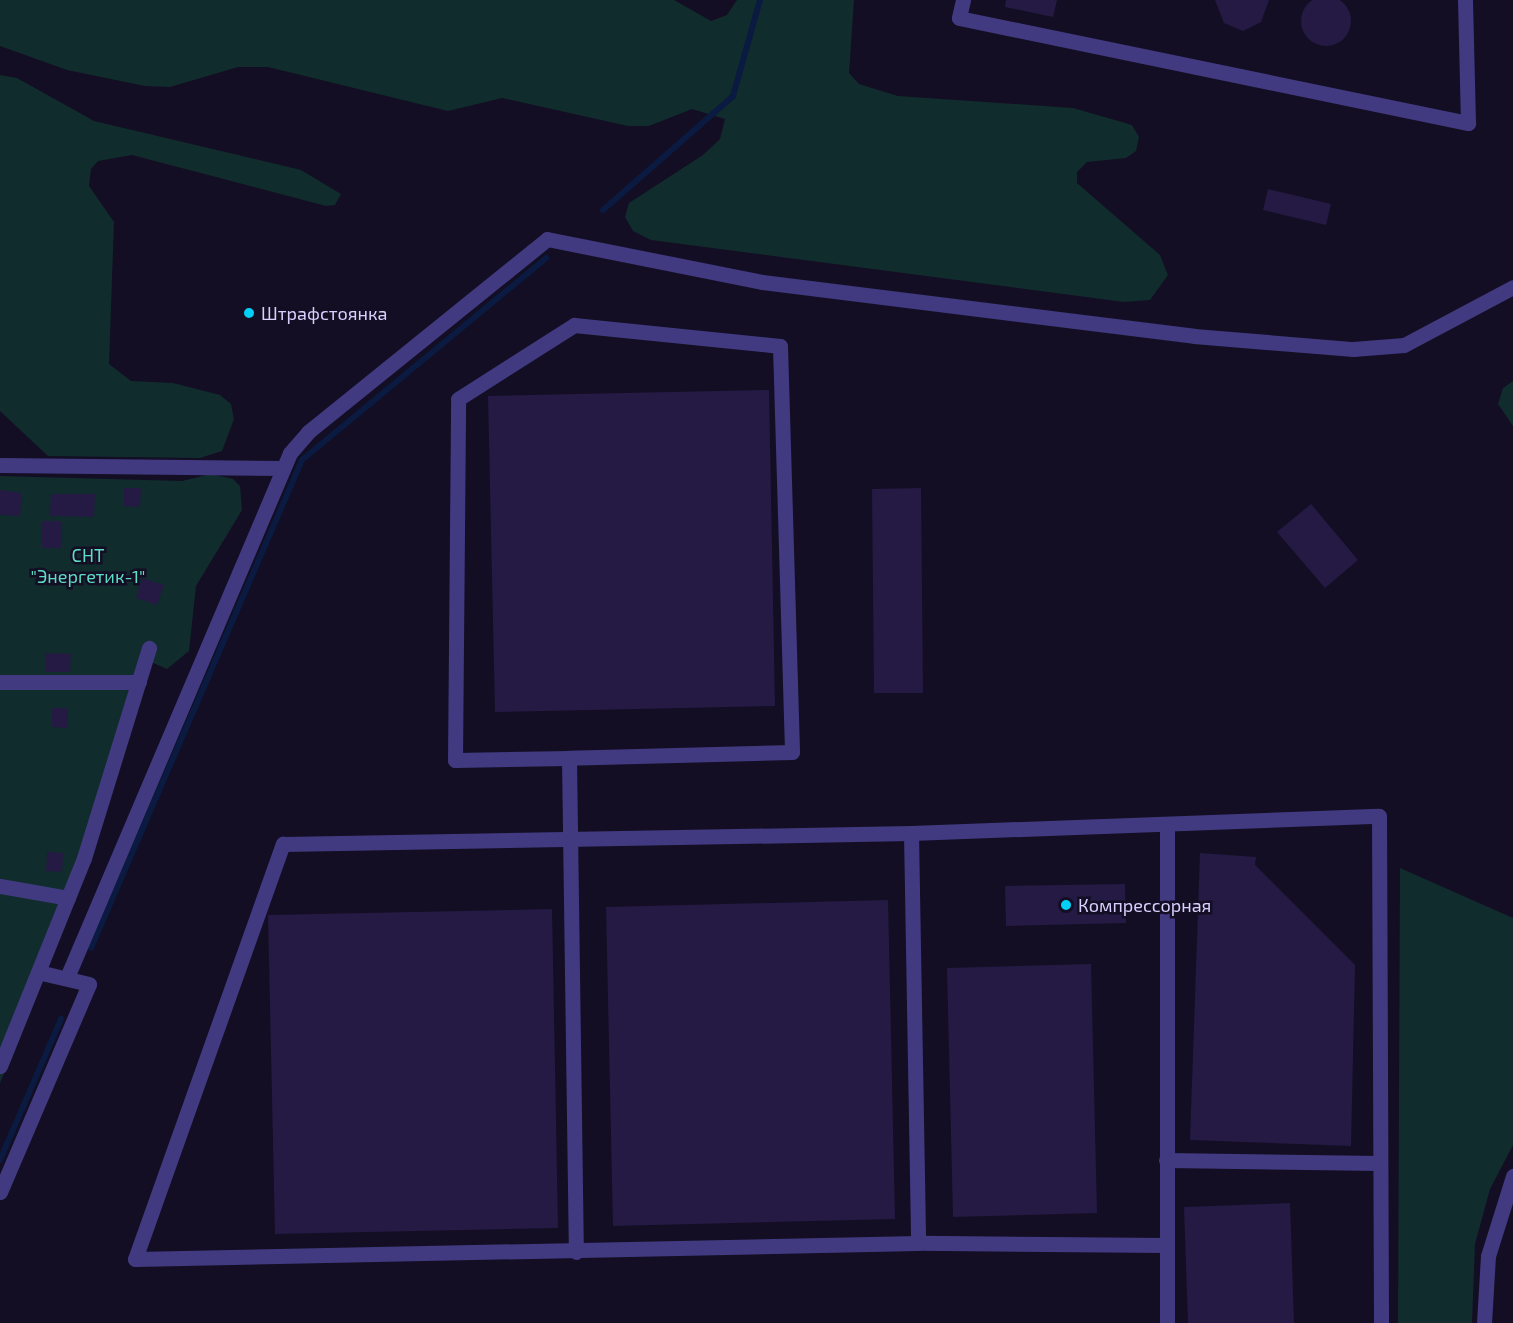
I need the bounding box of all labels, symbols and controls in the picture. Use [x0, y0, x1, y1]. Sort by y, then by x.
place label: Штрафстоянка [261, 302, 388, 324]
marker: Штрафстоянка [242, 306, 256, 320]
park label: СНТ "Энергетик-1" [31, 545, 145, 588]
place label: Компрессорная [1078, 894, 1211, 916]
marker: Компрессорная [1059, 898, 1073, 912]

